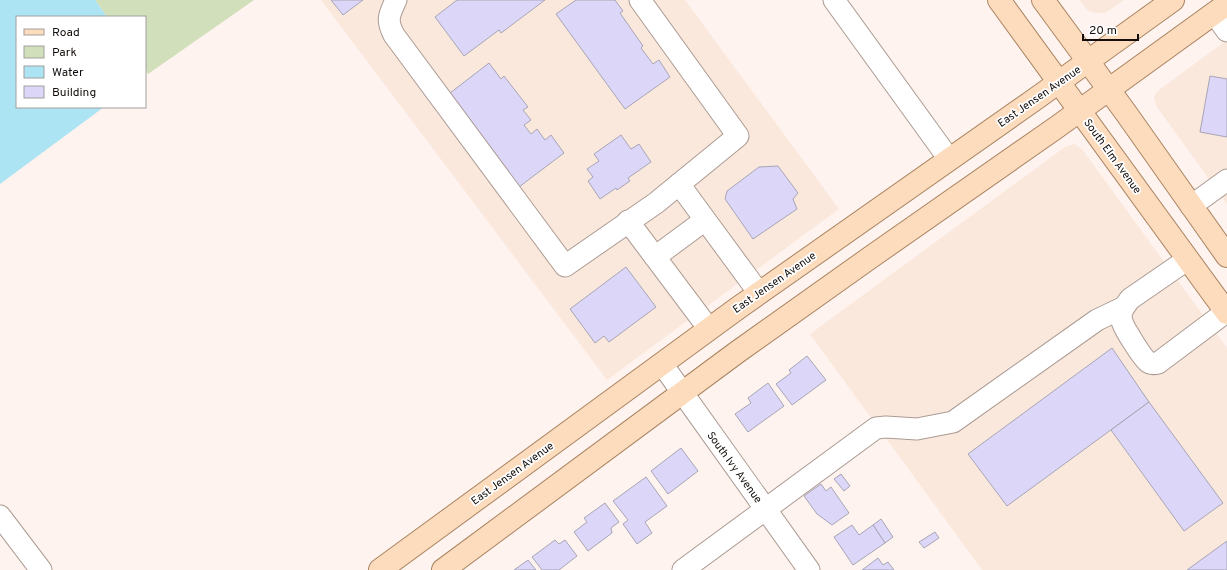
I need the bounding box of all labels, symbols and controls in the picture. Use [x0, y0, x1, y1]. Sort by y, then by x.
legend [16, 16, 146, 108]
scale bar [1083, 16, 1138, 42]
text: 20 m [1089, 23, 1117, 39]
text: Road [52, 25, 80, 41]
text: Park [52, 45, 77, 61]
street label: East Jensen Avenue [995, 63, 1084, 131]
text: Water [52, 65, 84, 81]
text: Building [52, 85, 96, 101]
street label: South Elm Avenue [1080, 116, 1144, 197]
street label: East Jensen Avenue [730, 249, 819, 317]
street label: South Ivy Avenue [703, 429, 765, 506]
street label: East Jensen Avenue [469, 439, 557, 508]

